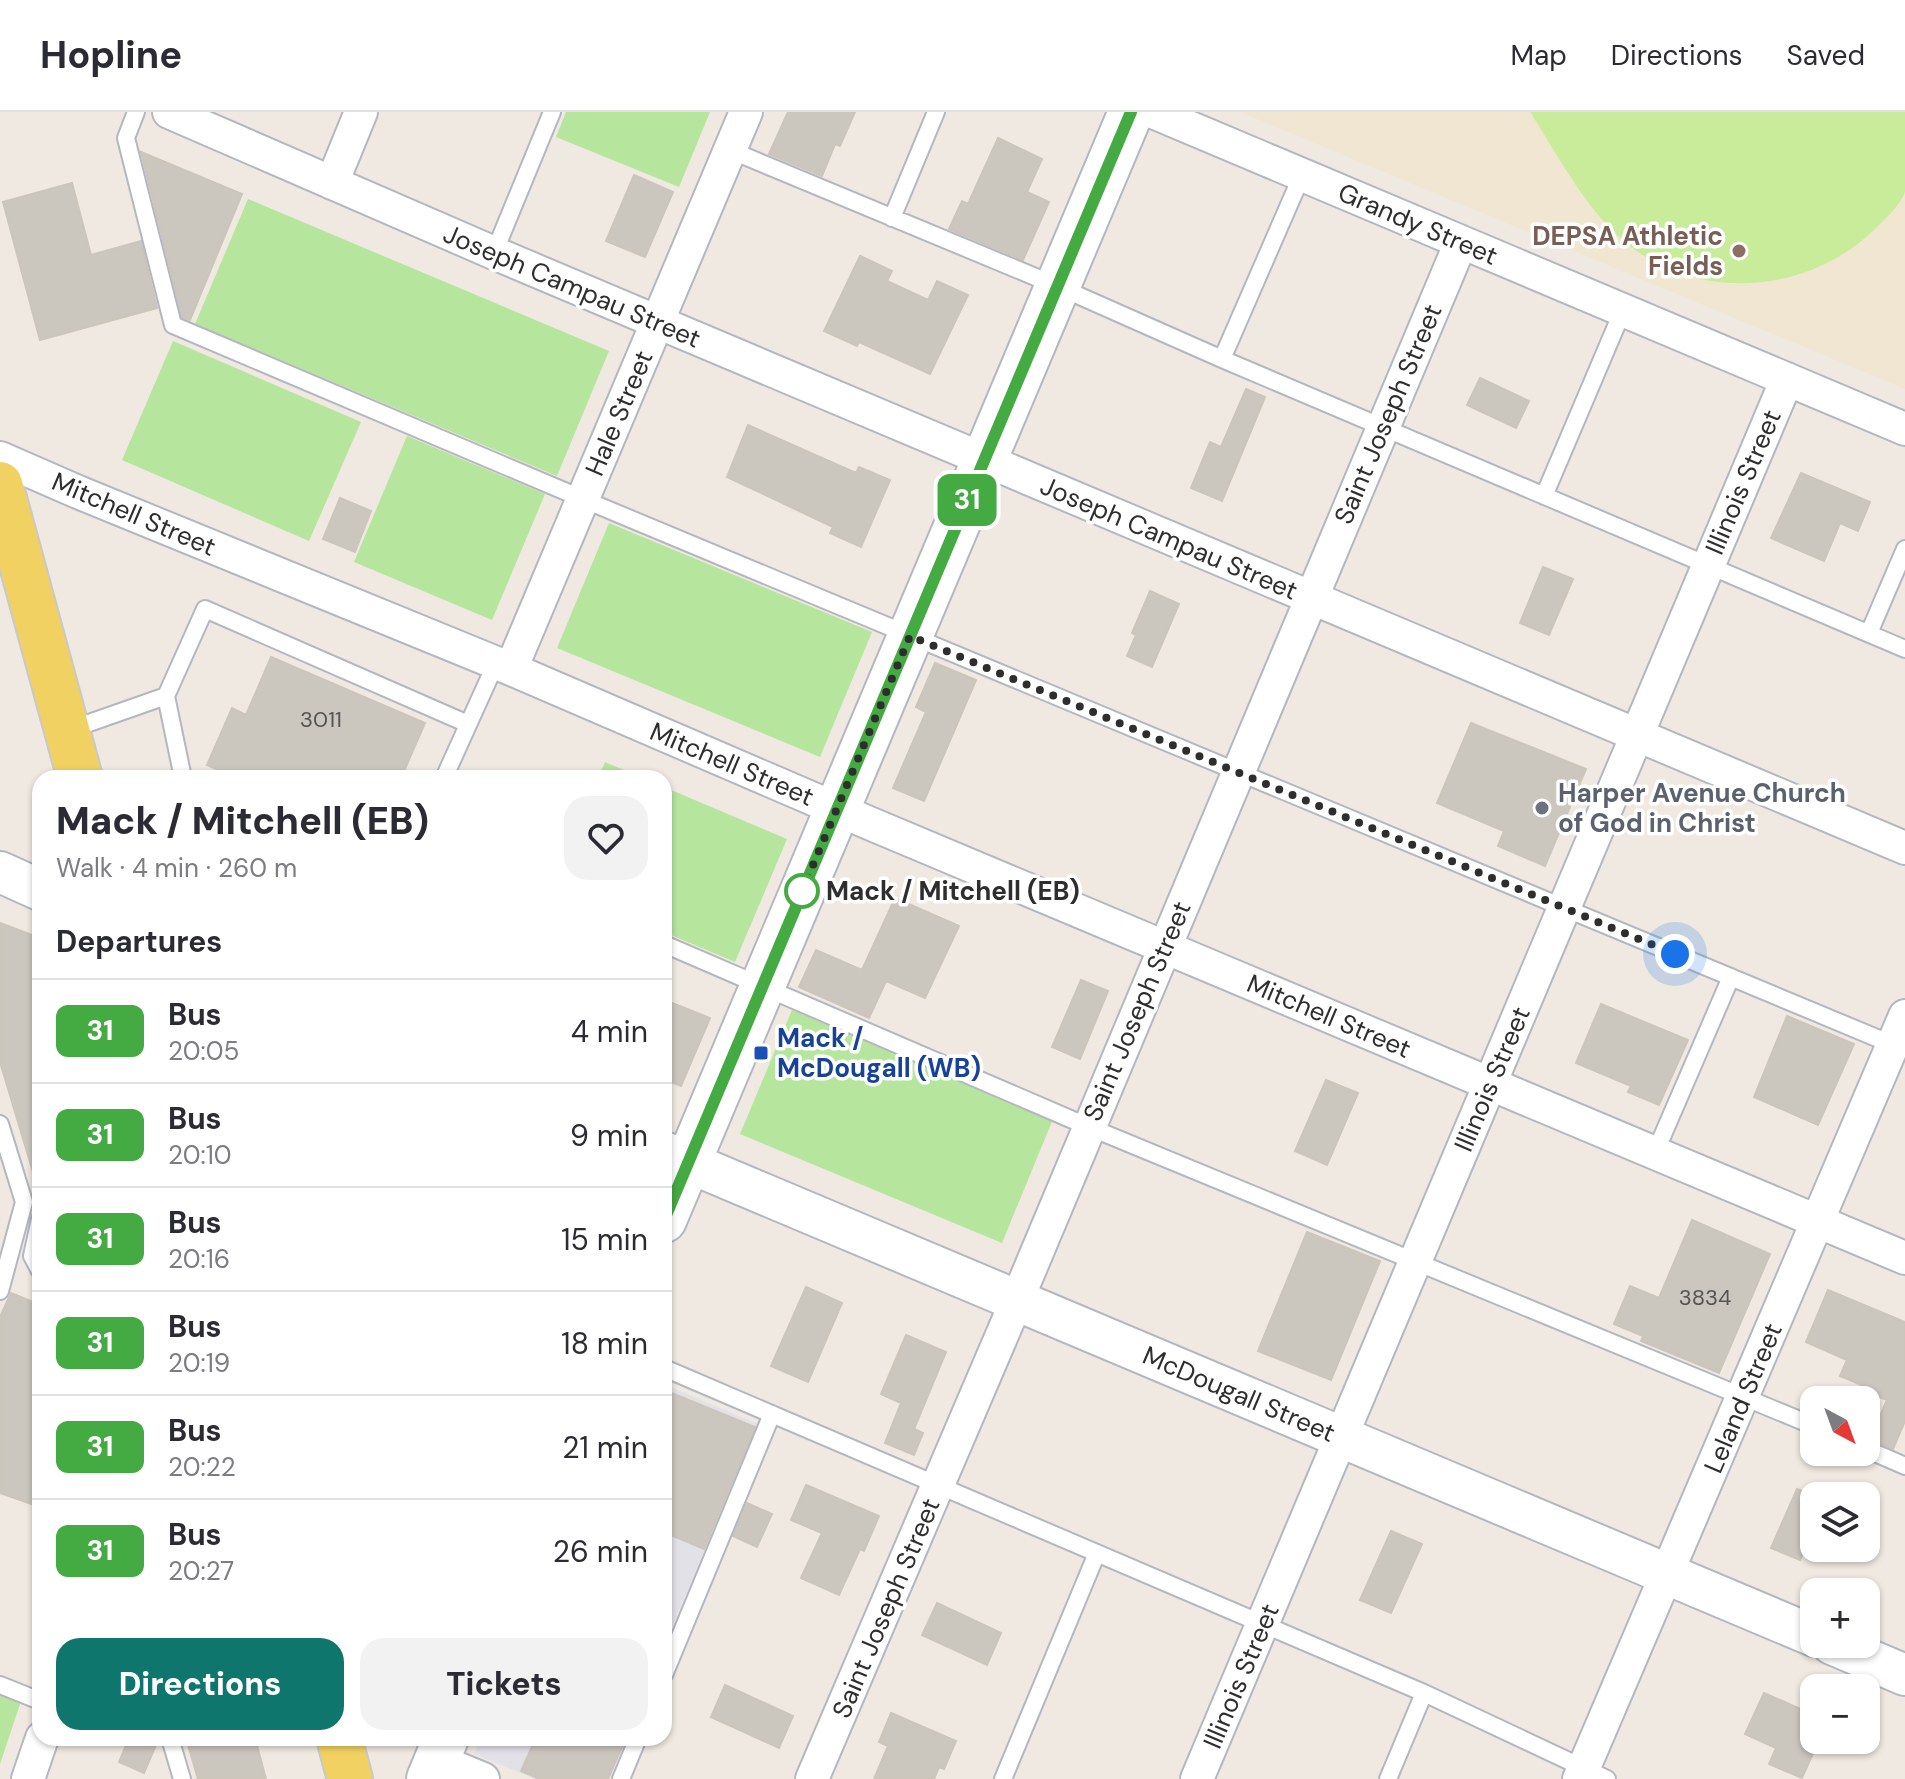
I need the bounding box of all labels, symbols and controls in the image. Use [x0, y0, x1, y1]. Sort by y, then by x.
text: Hopline [40, 30, 182, 80]
text: Map [1510, 37, 1567, 74]
text: Directions [1611, 37, 1743, 74]
text: Saved [1787, 37, 1865, 74]
street label: Grandy Street [1333, 175, 1503, 273]
street label: Joseph Campau Street [438, 216, 706, 356]
place label: DEPSA Athletic Fields [1532, 219, 1723, 283]
marker: DEPSA Athletic Fields [1730, 242, 1748, 260]
street label: Saint Joseph Street [1326, 299, 1450, 529]
street label: Hale Street [577, 345, 661, 481]
street label: Illinois Street [1697, 404, 1789, 560]
street label: Mitchell Street [47, 464, 221, 564]
street label: Joseph Campau Street [1035, 468, 1303, 608]
line badge: 31 [931, 474, 1003, 526]
text: 31 [954, 481, 980, 518]
house number: 3011 [300, 705, 342, 734]
street label: Mitchell Street [645, 714, 819, 814]
place label: Harper Avenue Church of God in Christ [1558, 776, 1846, 840]
text: Mack / Mitchell (EB) [56, 796, 429, 846]
button: heart [564, 796, 648, 880]
marker: Harper Avenue Church of God in Christ [1533, 799, 1551, 817]
text: Walk · 4 min · 260 m [56, 851, 297, 885]
marker: Mack / Mitchell (EB) [785, 874, 819, 908]
place label: Mack / Mitchell (EB) [826, 874, 1080, 908]
street label: Saint Joseph Street [1075, 896, 1199, 1126]
text: Departures [56, 922, 222, 961]
your location [1655, 934, 1695, 974]
street label: Mitchell Street [1242, 966, 1416, 1066]
text: Bus [168, 995, 222, 1034]
street label: Illinois Street [1446, 1001, 1538, 1157]
text: 31 [87, 1012, 113, 1049]
text: 4 min [571, 1012, 648, 1051]
place label: Mack / McDougall (WB) [777, 1021, 981, 1085]
text: 20:05 [168, 1034, 239, 1068]
marker: Mack / McDougall (WB) [752, 1044, 770, 1062]
text: Bus [168, 1099, 222, 1138]
text: 31 [87, 1116, 113, 1153]
text: 9 min [570, 1116, 648, 1155]
text: 20:10 [168, 1138, 232, 1172]
text: Bus [168, 1203, 222, 1242]
text: 31 [87, 1220, 113, 1257]
text: 15 min [561, 1220, 648, 1259]
text: 20:16 [168, 1242, 230, 1276]
house number: 3834 [1679, 1283, 1731, 1312]
text: Bus [168, 1307, 222, 1346]
street label: Leland Street [1696, 1318, 1790, 1478]
text: 31 [87, 1324, 113, 1361]
text: 18 min [561, 1324, 648, 1363]
street label: McDougall Street [1138, 1338, 1340, 1450]
text: 20:19 [168, 1346, 230, 1380]
north arrow [1800, 1386, 1880, 1466]
map controls [1800, 1386, 1880, 1754]
text: Bus [168, 1411, 222, 1450]
text: 31 [87, 1428, 113, 1465]
text: 21 min [562, 1428, 648, 1467]
text: 20:22 [168, 1450, 236, 1484]
button: layers [1800, 1482, 1880, 1562]
street label: Saint Joseph Street [824, 1493, 948, 1723]
text: Bus [168, 1515, 222, 1554]
text: 31 [87, 1532, 113, 1569]
text: 26 min [553, 1532, 648, 1571]
text: 20:27 [168, 1554, 234, 1588]
button: + [1800, 1578, 1880, 1658]
street label: Illinois Street [1195, 1598, 1287, 1754]
button: Directions [56, 1638, 344, 1730]
button: Tickets [360, 1638, 648, 1730]
button: − [1800, 1674, 1880, 1754]

